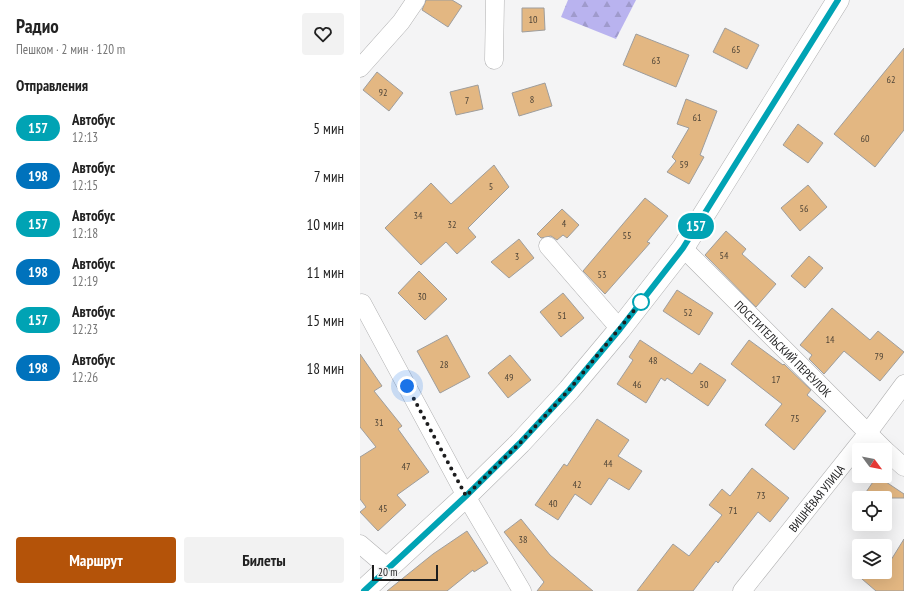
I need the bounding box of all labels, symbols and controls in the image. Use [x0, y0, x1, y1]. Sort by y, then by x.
button: heart [302, 13, 344, 55]
house number: 10 [529, 13, 538, 26]
text: Радио [16, 14, 59, 38]
text: Пешком · 2 мин · 120 m [16, 41, 125, 58]
house number: 65 [732, 43, 741, 56]
house number: 63 [652, 54, 661, 67]
house number: 62 [887, 73, 896, 86]
text: Отправления [16, 76, 88, 95]
house number: 92 [379, 86, 388, 99]
house number: 8 [530, 93, 534, 106]
house number: 7 [465, 94, 469, 107]
text: Автобус [72, 110, 115, 129]
house number: 61 [693, 111, 702, 124]
text: 157 [28, 119, 48, 137]
text: 5 мин [313, 119, 344, 138]
text: 12:13 [72, 129, 98, 146]
house number: 60 [861, 132, 870, 145]
text: Автобус [72, 158, 115, 177]
house number: 59 [680, 158, 689, 171]
text: 198 [28, 167, 48, 185]
text: 7 мин [314, 167, 344, 186]
text: 12:15 [72, 177, 98, 194]
house number: 5 [489, 180, 493, 193]
house number: 56 [800, 202, 809, 215]
text: Автобус [72, 206, 115, 225]
house number: 34 [414, 209, 423, 222]
line badge: 157 [673, 213, 719, 239]
text: 157 [28, 215, 48, 233]
text: 10 мин [306, 215, 344, 234]
house number: 4 [562, 217, 567, 230]
text: 157 [686, 217, 706, 235]
house number: 32 [448, 218, 457, 231]
text: 12:18 [72, 225, 98, 242]
house number: 55 [623, 229, 632, 242]
house number: 54 [720, 249, 729, 262]
house number: 3 [515, 250, 519, 263]
text: Автобус [72, 254, 115, 273]
text: 198 [28, 263, 48, 281]
text: 11 мин [306, 263, 344, 282]
house number: 53 [598, 268, 607, 281]
text: 12:19 [72, 273, 98, 290]
house number: 30 [418, 290, 427, 303]
unlabelled marker [632, 293, 650, 311]
street label: ПОСЕТИТЕЛЬСКИЙ ПЕРЕУЛОК [732, 297, 835, 400]
text: Автобус [72, 302, 115, 321]
house number: 52 [684, 306, 693, 319]
house number: 51 [558, 309, 567, 322]
text: 157 [28, 311, 48, 329]
text: 15 мин [306, 311, 344, 330]
text: 12:23 [72, 321, 98, 338]
house number: 14 [826, 333, 835, 346]
text: Автобус [72, 350, 115, 369]
house number: 79 [875, 350, 884, 363]
house number: 48 [649, 354, 658, 367]
house number: 28 [440, 358, 449, 371]
text: 198 [28, 359, 48, 377]
text: 18 мин [306, 359, 344, 378]
text: 12:26 [72, 369, 98, 386]
house number: 49 [505, 371, 514, 384]
house number: 17 [772, 373, 781, 386]
your location [397, 376, 417, 396]
house number: 46 [633, 378, 642, 391]
house number: 50 [700, 378, 709, 391]
house number: 75 [791, 412, 800, 425]
house number: 31 [375, 416, 384, 429]
north arrow [852, 443, 892, 483]
map controls [852, 443, 892, 579]
house number: 44 [604, 457, 613, 470]
house number: 47 [402, 460, 411, 473]
street label: ВИШНЁВАЯ УЛИЦА [785, 461, 848, 534]
house number: 42 [573, 478, 582, 491]
house number: 73 [757, 489, 766, 502]
button: locate [852, 491, 892, 531]
house number: 40 [549, 497, 558, 510]
house number: 45 [379, 502, 388, 515]
house number: 71 [729, 504, 738, 517]
house number: 38 [519, 533, 528, 546]
button: Маршрут [16, 537, 176, 583]
button: Билеты [184, 537, 344, 583]
button: layers [852, 539, 892, 579]
scale bar [372, 563, 438, 582]
text: 20 m [378, 565, 397, 579]

